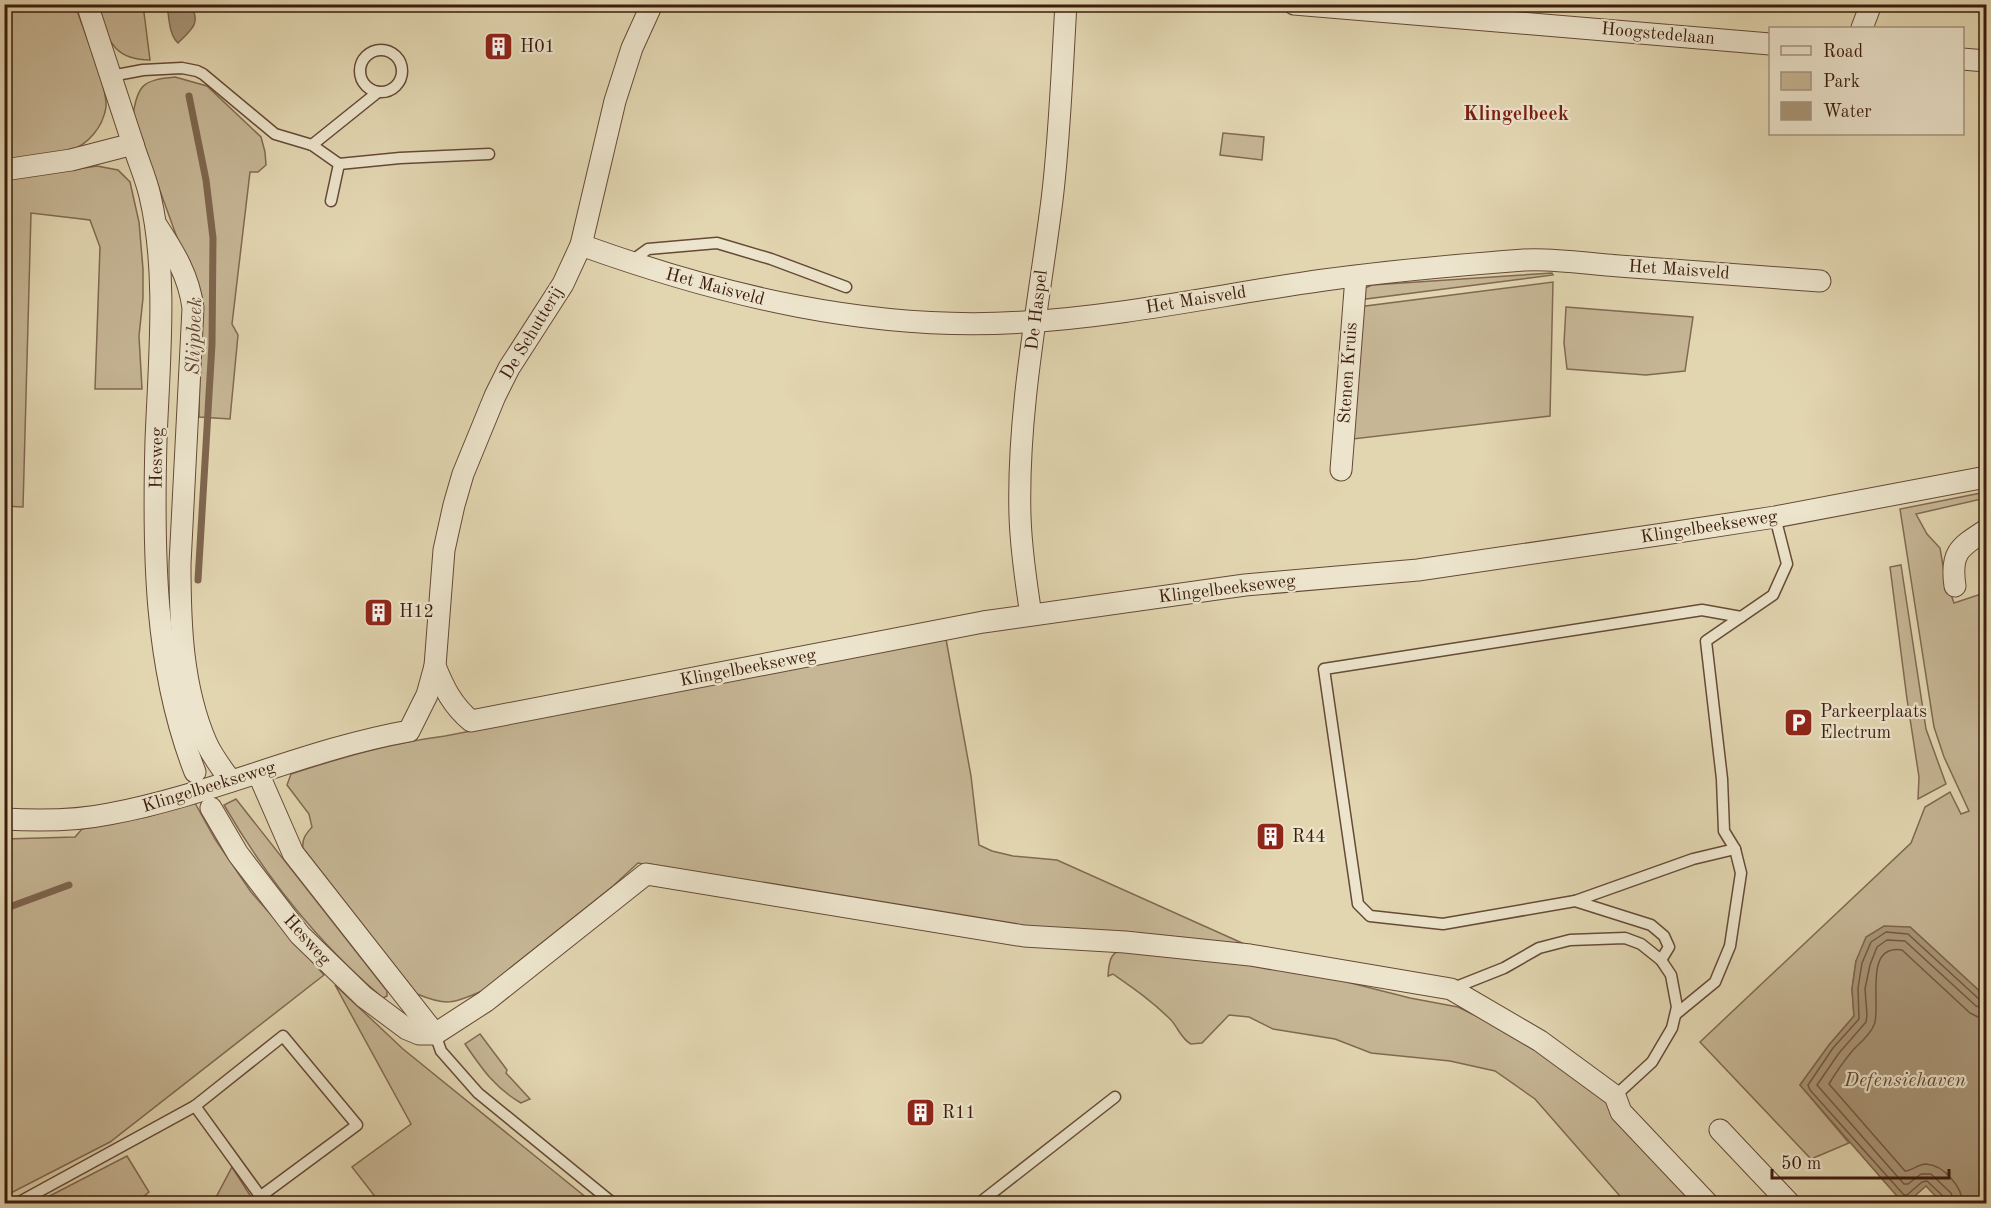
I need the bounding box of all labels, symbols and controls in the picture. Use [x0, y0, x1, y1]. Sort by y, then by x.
street label: Hoogstedelaan [1600, 20, 1716, 48]
legend [1769, 27, 1964, 135]
building icon: H01 [483, 31, 515, 63]
place label: H01 [520, 38, 555, 56]
text: Road [1823, 43, 1863, 61]
text: Park [1823, 73, 1860, 91]
text: Water [1823, 103, 1872, 121]
district label: Klingelbeek [1463, 105, 1569, 125]
street label: Het Maisveld [1628, 257, 1730, 283]
street label: Het Maisveld [664, 265, 766, 309]
street label: De Haspel [1023, 269, 1051, 351]
street label: Het Maisveld [1144, 283, 1248, 317]
street label: De Schutterij [497, 284, 567, 382]
water label: Slijpbeek [184, 296, 206, 375]
street label: Stenen Kruis [1335, 321, 1361, 424]
street label: Hesweg [147, 427, 167, 489]
street label: Klingelbeekseweg [1639, 507, 1779, 547]
street label: Klingelbeekseweg [1157, 572, 1297, 606]
building icon: H12 [362, 596, 394, 628]
place label: H12 [399, 603, 434, 621]
street label: Klingelbeekseweg [678, 646, 818, 690]
place label: Parkeerplaats Electrum [1820, 703, 1927, 742]
parking icon: Parkeerplaats Electrum [1783, 706, 1815, 738]
street label: Klingelbeekseweg [140, 758, 278, 816]
building icon: R44 [1255, 821, 1287, 853]
place label: R44 [1292, 828, 1326, 846]
street label: Hesweg [280, 911, 334, 969]
water label: Defensiehaven [1843, 1071, 1966, 1091]
building icon: R11 [905, 1097, 937, 1129]
place label: R11 [942, 1104, 976, 1122]
scale bar [1772, 1142, 1949, 1180]
text: 50 m [1781, 1155, 1821, 1173]

